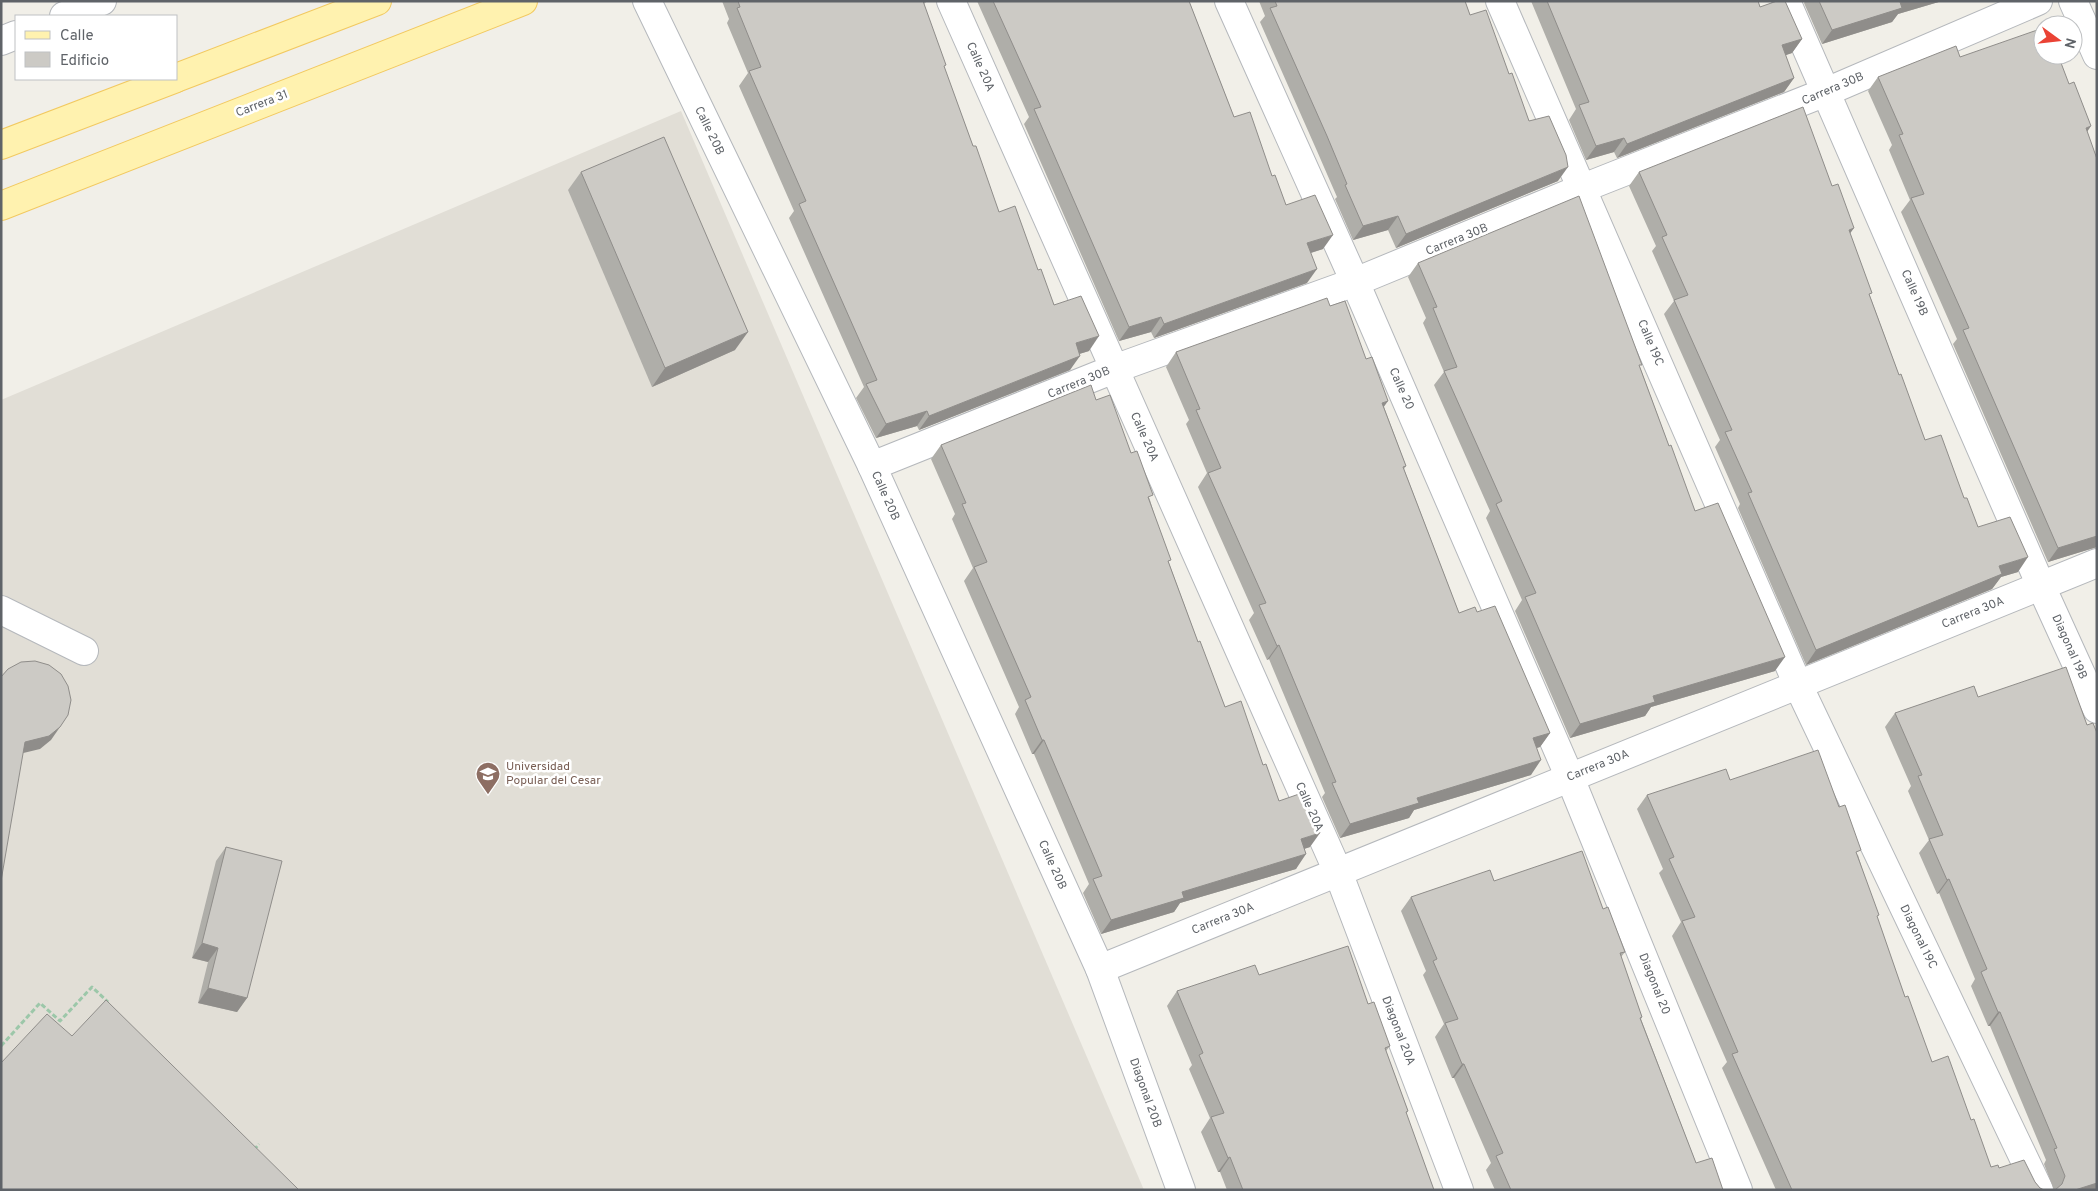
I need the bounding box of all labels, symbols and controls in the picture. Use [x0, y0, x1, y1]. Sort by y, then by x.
legend [15, 15, 178, 80]
north arrow [2033, 15, 2083, 65]
text: Calle [60, 27, 94, 46]
text: N [2060, 36, 2079, 50]
street label: Calle 20A [962, 40, 998, 94]
text: Edificio [60, 52, 109, 71]
street label: Carrera 30B [1799, 69, 1867, 109]
street label: Carrera 31 [233, 87, 291, 121]
street label: Calle 20B [690, 104, 728, 158]
street label: Carrera 30B [1423, 220, 1491, 260]
street label: Calle 19B [1897, 267, 1931, 319]
street label: Calle 19C [1633, 317, 1667, 369]
street label: Carrera 30B [1045, 363, 1113, 403]
street label: Calle 20 [1385, 365, 1417, 413]
street label: Calle 20A [1126, 410, 1162, 464]
street label: Calle 20B [867, 469, 903, 523]
street label: Carrera 30A [1939, 593, 2007, 633]
street label: Diagonal 19B [2048, 612, 2091, 682]
street label: Carrera 30A [1564, 746, 1632, 786]
place label: Universidad Popular del Cesar [506, 759, 601, 789]
school or university icon: Universidad Popular del Cesar [475, 761, 501, 795]
street label: Calle 20A [1291, 780, 1327, 834]
street label: Calle 20B [1034, 838, 1070, 892]
street label: Carrera 30A [1189, 899, 1257, 939]
street label: Diagonal 19C [1896, 902, 1941, 972]
street label: Diagonal 20 [1634, 951, 1674, 1017]
street label: Diagonal 20A [1377, 994, 1419, 1068]
street label: Diagonal 20B [1125, 1056, 1165, 1130]

